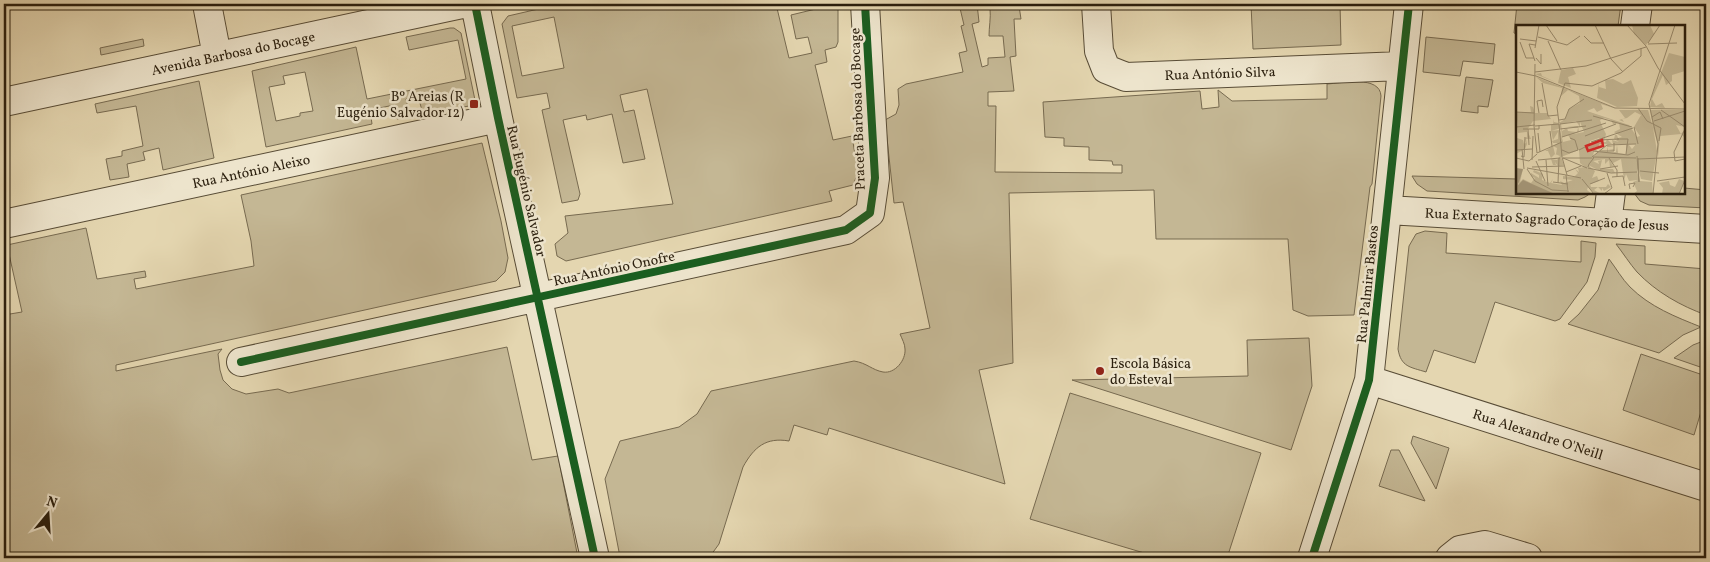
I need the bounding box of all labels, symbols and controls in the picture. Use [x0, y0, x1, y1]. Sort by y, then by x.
inset map [1516, 25, 1685, 194]
street label: Praceta Barbosa do Bocage [846, 27, 871, 190]
street label: Avenida Barbosa do Bocage [150, 28, 317, 81]
street label: Rua António Silva [1164, 63, 1276, 86]
place label: Bº Areias (R Eugénio Salvador 12) [337, 88, 464, 123]
marker: Bº Areias (R Eugénio Salvador 12) [468, 98, 480, 110]
street label: Rua Eugénio Salvador [501, 124, 550, 259]
street label: Rua António Aleixo [191, 151, 312, 194]
street label: Rua Externato Sagrado Coração de Jesus [1424, 205, 1670, 236]
street label: Rua Palmira Bastos [1353, 224, 1384, 344]
street label: Rua António Onofre [552, 247, 677, 292]
place label: Escola Básica do Esteval [1110, 355, 1191, 390]
marker: Escola Básica do Esteval [1094, 365, 1106, 377]
street label: Rua Alexandre O'Neill [1470, 405, 1605, 465]
north arrow [22, 490, 72, 540]
text: N [44, 492, 59, 514]

